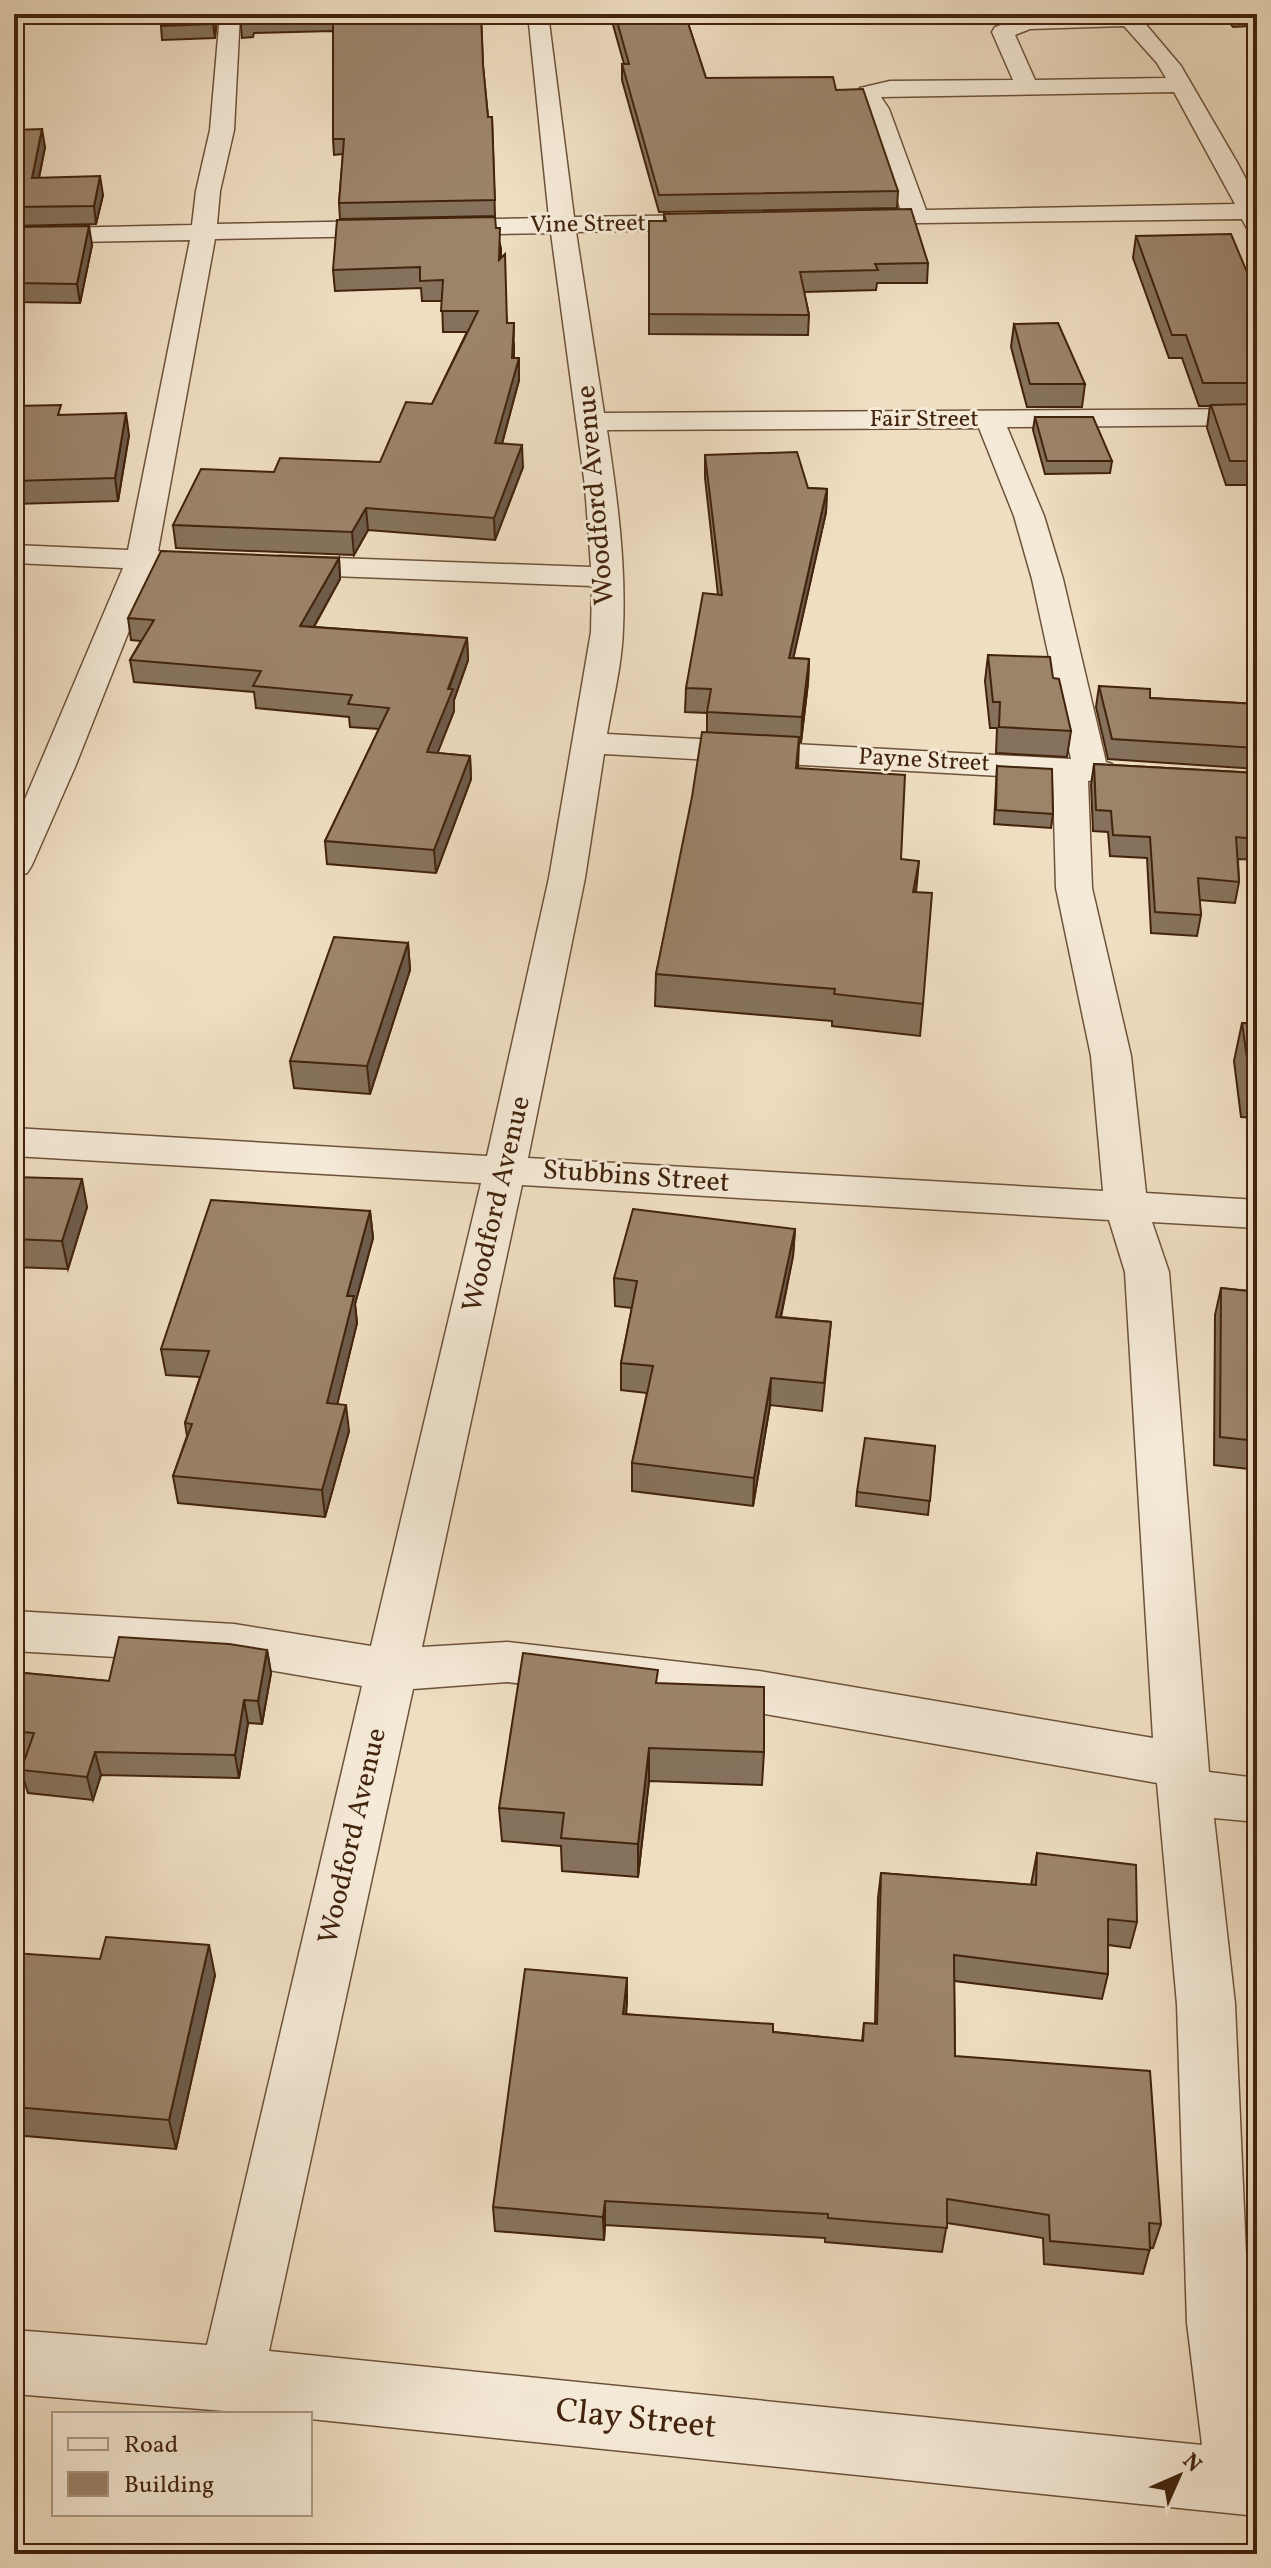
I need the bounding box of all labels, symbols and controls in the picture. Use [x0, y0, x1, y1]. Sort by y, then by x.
street label: Vine Street [530, 207, 646, 243]
street label: Woodford Avenue [567, 383, 625, 607]
street label: Fair Street [869, 403, 979, 437]
street label: Payne Street [857, 741, 991, 781]
street label: Woodford Avenue [453, 1092, 541, 1316]
street label: Stubbins Street [541, 1151, 731, 1203]
street label: Woodford Avenue [309, 1724, 397, 1948]
street label: Clay Street [553, 2388, 719, 2452]
legend [52, 2412, 312, 2516]
text: Road [124, 2429, 178, 2463]
north arrow [1139, 2436, 1219, 2516]
text: N [1175, 2447, 1208, 2480]
text: Building [124, 2469, 214, 2503]

